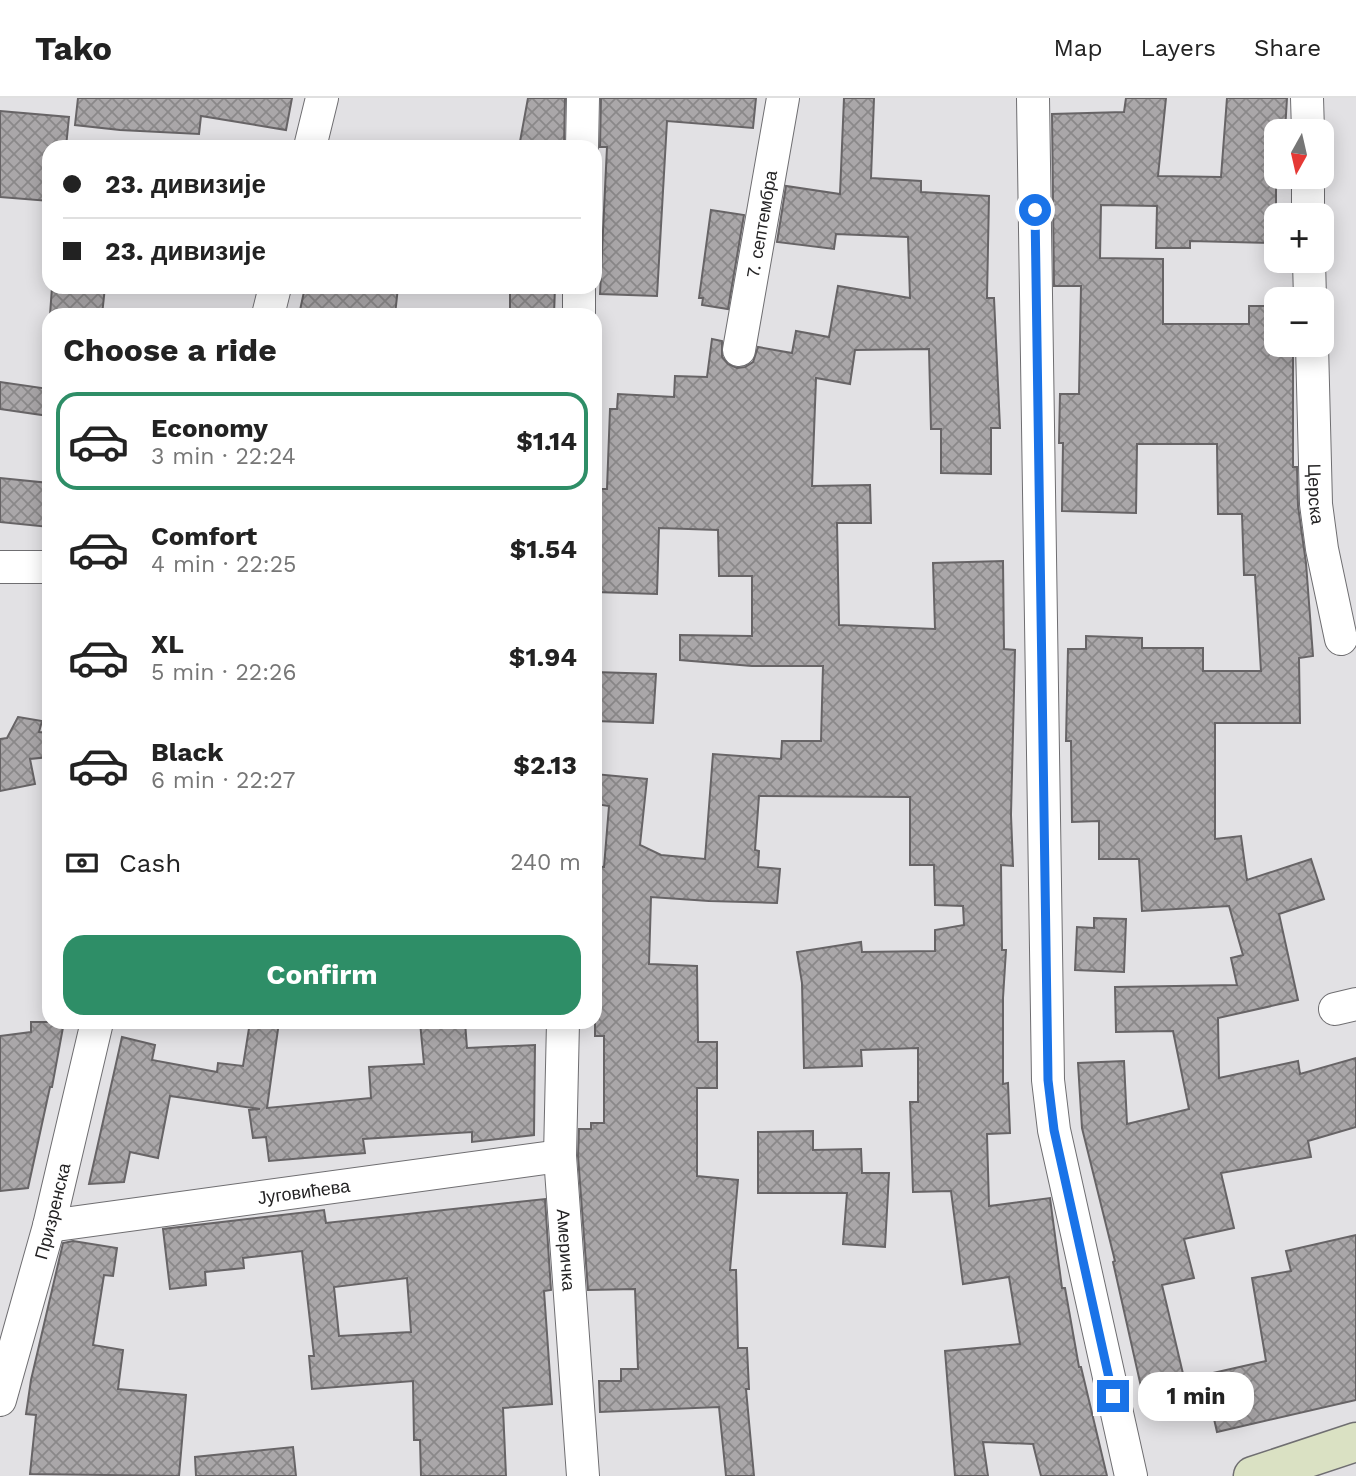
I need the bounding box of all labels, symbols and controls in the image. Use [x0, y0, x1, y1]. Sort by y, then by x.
text: Tako [35, 29, 112, 68]
text: Map [1054, 34, 1102, 62]
text: Layers [1140, 34, 1216, 62]
text: Share [1254, 34, 1321, 62]
north arrow [1264, 119, 1334, 189]
map controls [1264, 119, 1334, 357]
street label: 7. септембра [741, 168, 781, 279]
text: 23. дивизије [105, 169, 266, 199]
route start [1019, 194, 1051, 226]
button: + [1264, 203, 1334, 273]
text: 23. дивизије [105, 236, 266, 266]
button: − [1264, 287, 1334, 357]
text: Choose a ride [63, 331, 277, 369]
icon: car [67, 410, 130, 473]
text: Economy [151, 413, 268, 443]
text: $1.14 [516, 426, 577, 456]
text: 3 min · 22:24 [151, 443, 296, 470]
street label: Церска [1304, 463, 1329, 526]
icon: car [67, 518, 130, 581]
text: Comfort [151, 521, 257, 551]
text: $1.54 [510, 534, 577, 564]
text: 4 min · 22:25 [151, 551, 296, 578]
icon: car [67, 626, 130, 689]
text: XL [151, 629, 184, 659]
text: $1.94 [509, 642, 577, 672]
text: 5 min · 22:26 [151, 659, 296, 686]
icon: car [67, 734, 130, 797]
text: Black [151, 737, 223, 767]
text: $2.13 [513, 750, 577, 780]
text: 6 min · 22:27 [151, 767, 295, 794]
icon: cash [63, 844, 101, 882]
text: Cash [119, 848, 181, 878]
text: 240 m [510, 849, 581, 876]
button: Confirm [63, 935, 581, 1015]
street label: Призренска [30, 1160, 74, 1262]
street label: Југовићева [256, 1174, 352, 1208]
street label: Америчка [553, 1208, 580, 1292]
callout: 1 min [1138, 1372, 1253, 1420]
route end [1097, 1380, 1129, 1412]
text: 1 min [1166, 1383, 1226, 1410]

